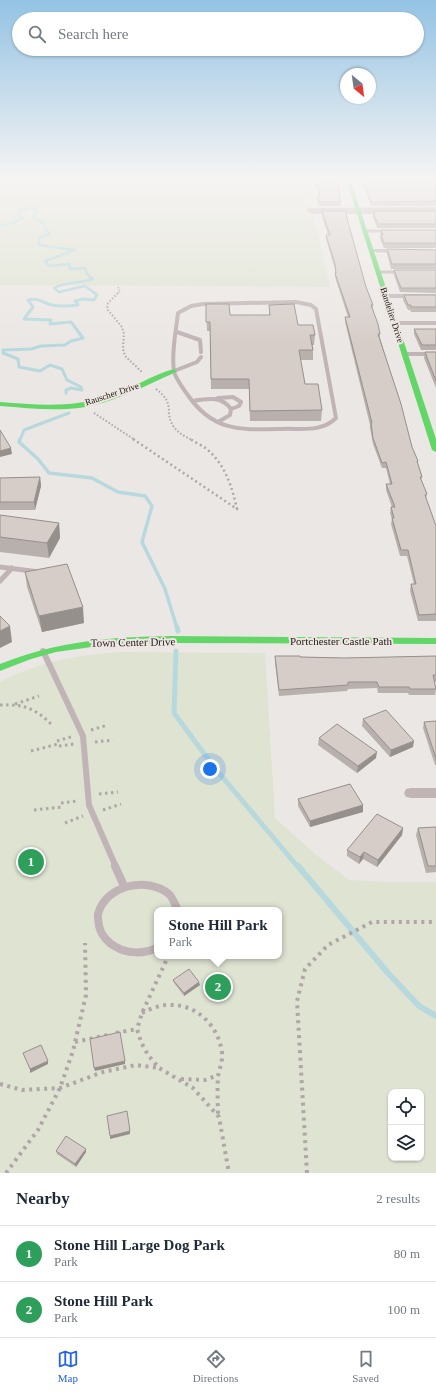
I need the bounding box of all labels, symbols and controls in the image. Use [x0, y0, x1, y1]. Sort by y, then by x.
search box [12, 12, 424, 56]
icon: search [26, 23, 48, 45]
text: Search here [58, 26, 128, 42]
north arrow [340, 68, 376, 104]
street label: Bandelier Drive [378, 286, 406, 344]
street label: Rauscher Drive [84, 381, 140, 407]
street label: Town Center Drive [91, 635, 176, 649]
street label: Portchester Castle Path [290, 635, 393, 647]
your location [200, 759, 220, 779]
pin: 1 [18, 847, 44, 877]
popup [154, 907, 282, 959]
text: Stone Hill Park [168, 917, 268, 933]
text: Park [168, 934, 192, 949]
pin: 2 [205, 972, 231, 1002]
map controls [388, 1089, 424, 1161]
button: locate [388, 1089, 424, 1125]
button: layers [388, 1125, 424, 1161]
text: Nearby [16, 1189, 70, 1208]
text: 2 results [376, 1191, 420, 1206]
text: Stone Hill Large Dog Park [54, 1237, 225, 1253]
text: 1 [26, 1246, 32, 1261]
text: 80 m [394, 1246, 420, 1261]
text: Park [54, 1254, 78, 1269]
text: Stone Hill Park [54, 1293, 153, 1309]
text: 2 [26, 1302, 32, 1317]
text: 100 m [387, 1302, 420, 1317]
text: Park [54, 1310, 78, 1325]
tab: Map [57, 1348, 79, 1384]
tab: Directions [193, 1348, 238, 1384]
tab: Saved [352, 1348, 379, 1384]

